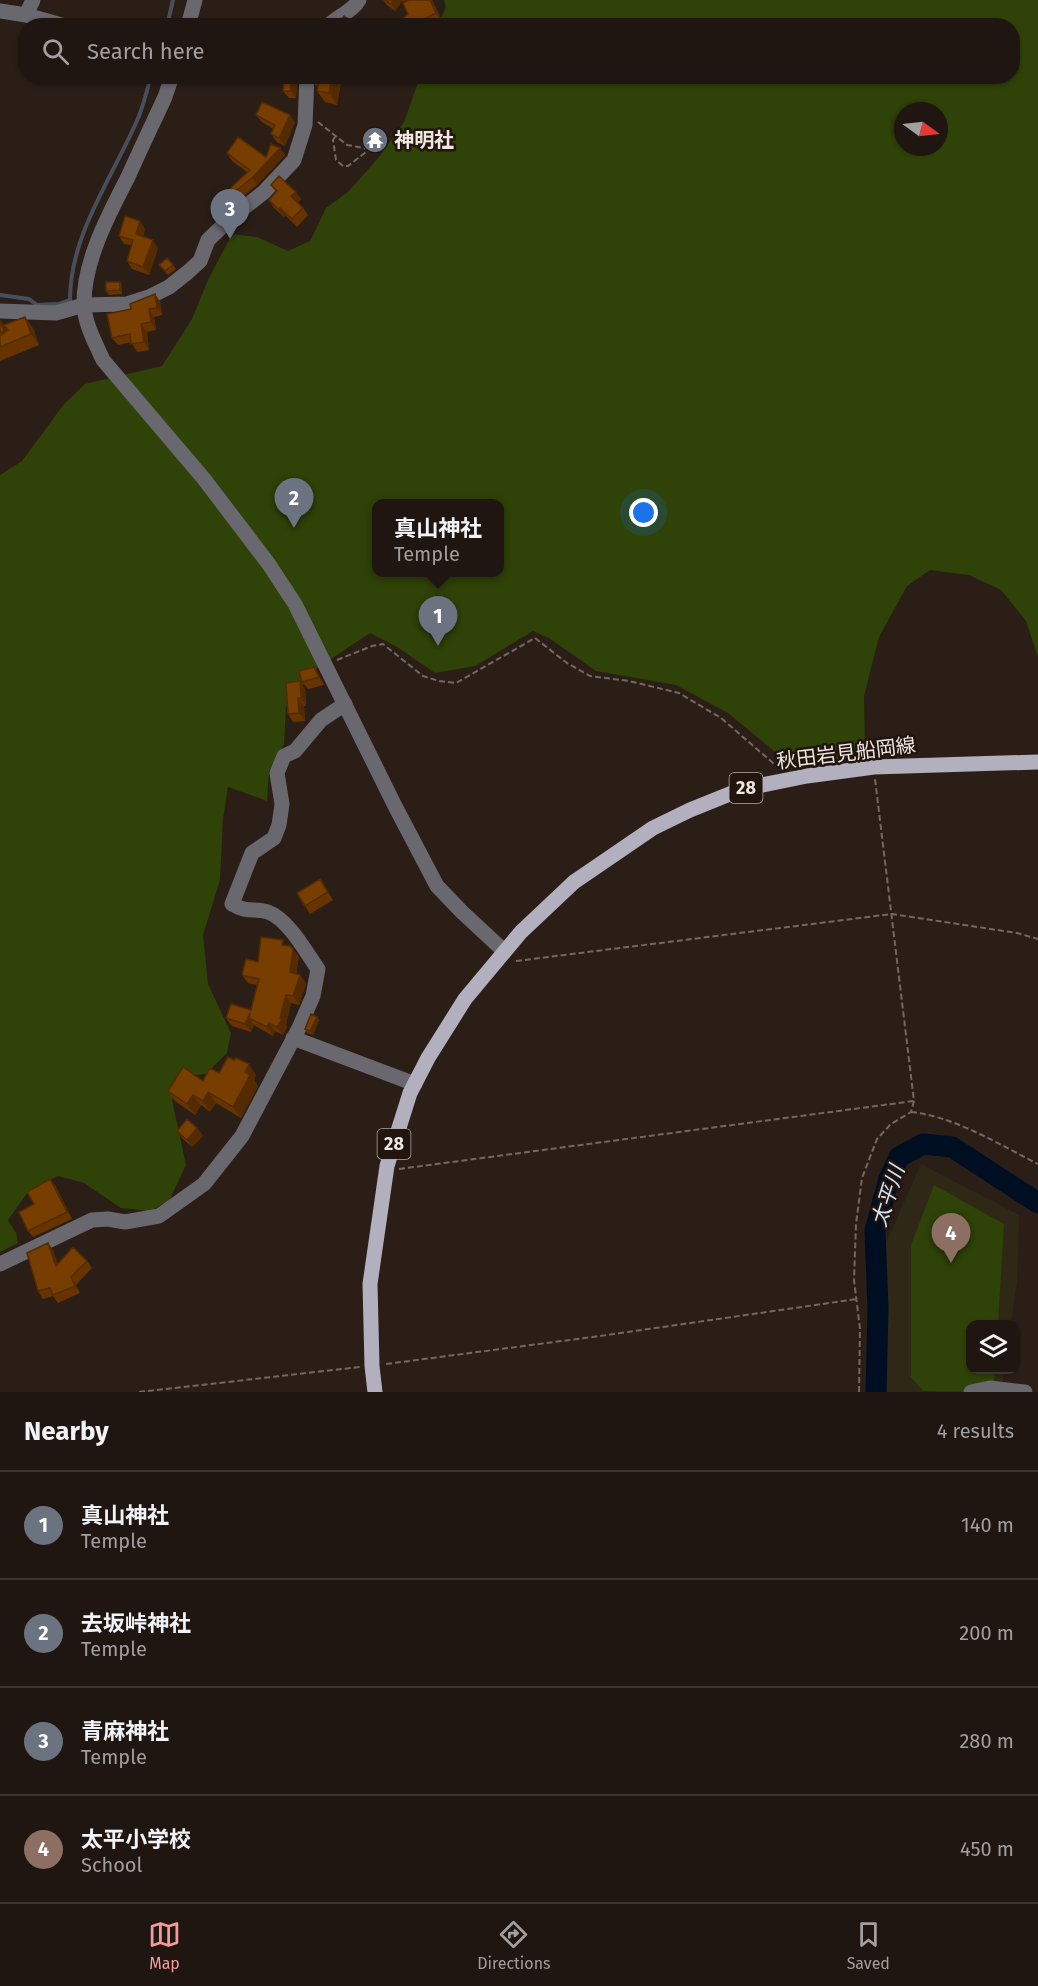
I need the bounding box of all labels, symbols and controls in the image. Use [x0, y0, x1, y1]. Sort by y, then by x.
search box [18, 18, 1020, 84]
icon: search [39, 35, 72, 68]
text: Search here [87, 38, 205, 65]
north arrow [894, 102, 948, 156]
temple icon: 神明社 [360, 125, 390, 155]
place label: 神明社 [394, 128, 454, 152]
pin: 3 [210, 190, 250, 239]
pin: 2 [274, 478, 314, 528]
your location [629, 498, 658, 527]
popup [372, 499, 504, 577]
text: 真山神社 [394, 515, 482, 542]
text: Temple [394, 542, 460, 566]
pin: 1 [418, 596, 458, 646]
street label: 秋田岩見船岡線 [775, 733, 917, 773]
road number: 28 [730, 773, 762, 803]
road number: 28 [378, 1129, 410, 1159]
water label: 太平川 [866, 1160, 911, 1230]
pin: 4 [932, 1214, 970, 1263]
map controls [966, 1320, 1020, 1374]
button: layers [966, 1320, 1020, 1374]
text: Nearby [24, 1416, 109, 1447]
text: 4 results [937, 1419, 1014, 1443]
text: 真山神社 [81, 1502, 169, 1529]
text: 1 [39, 1513, 48, 1537]
text: 140 m [961, 1513, 1014, 1537]
text: Temple [81, 1529, 147, 1553]
text: 去坂峠神社 [81, 1610, 191, 1637]
text: 2 [38, 1621, 49, 1645]
text: 200 m [959, 1621, 1014, 1645]
text: Temple [81, 1637, 147, 1661]
text: 青麻神社 [81, 1718, 169, 1745]
text: 3 [38, 1729, 49, 1753]
text: 280 m [959, 1729, 1014, 1753]
text: Temple [81, 1745, 147, 1769]
text: 太平小学校 [81, 1826, 191, 1853]
text: 4 [38, 1837, 49, 1861]
text: 450 m [960, 1837, 1014, 1861]
text: School [81, 1853, 142, 1877]
tab: Map [148, 1918, 181, 1973]
tab: Directions [477, 1918, 551, 1973]
tab: Saved [847, 1918, 890, 1973]

